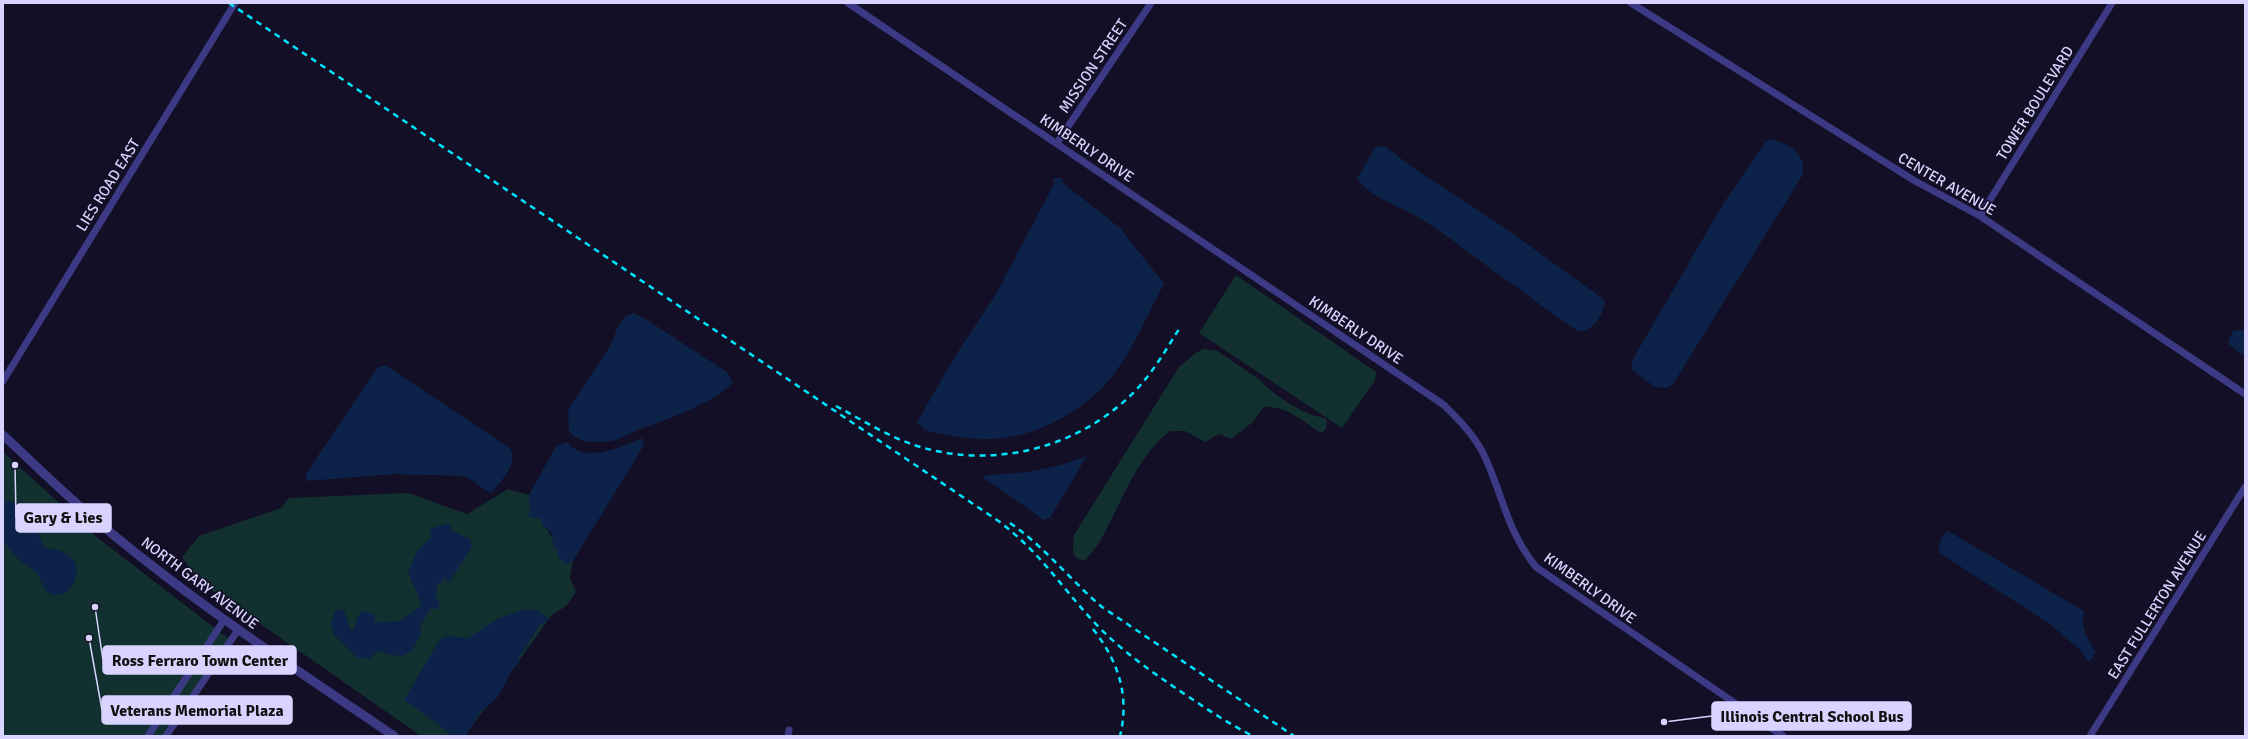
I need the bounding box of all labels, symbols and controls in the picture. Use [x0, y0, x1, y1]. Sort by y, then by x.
street label: MISSION STREET [1055, 15, 1131, 116]
street label: TOWER BOULEVARD [1993, 43, 2077, 163]
street label: KIMBERLY DRIVE [1037, 110, 1137, 186]
street label: LIES ROAD EAST [72, 135, 144, 235]
street label: CENTER AVENUE [1895, 149, 1999, 219]
street label: KIMBERLY DRIVE [1306, 292, 1406, 368]
callout: Gary & Lies [16, 504, 111, 532]
text: Gary & Lies [24, 508, 103, 528]
street label: EAST FULLERTON AVENUE [2104, 528, 2210, 682]
street label: NORTH GARY AVENUE [138, 533, 262, 633]
street label: KIMBERLY DRIVE [1540, 549, 1640, 627]
callout: Ross Ferraro Town Center [103, 646, 296, 674]
text: Ross Ferraro Town Center [112, 651, 289, 671]
callout: Veterans Memorial Plaza [102, 696, 292, 724]
text: Veterans Memorial Plaza [110, 701, 284, 721]
callout: Illinois Central School Bus [1712, 702, 1911, 730]
text: Illinois Central School Bus [1720, 707, 1904, 727]

